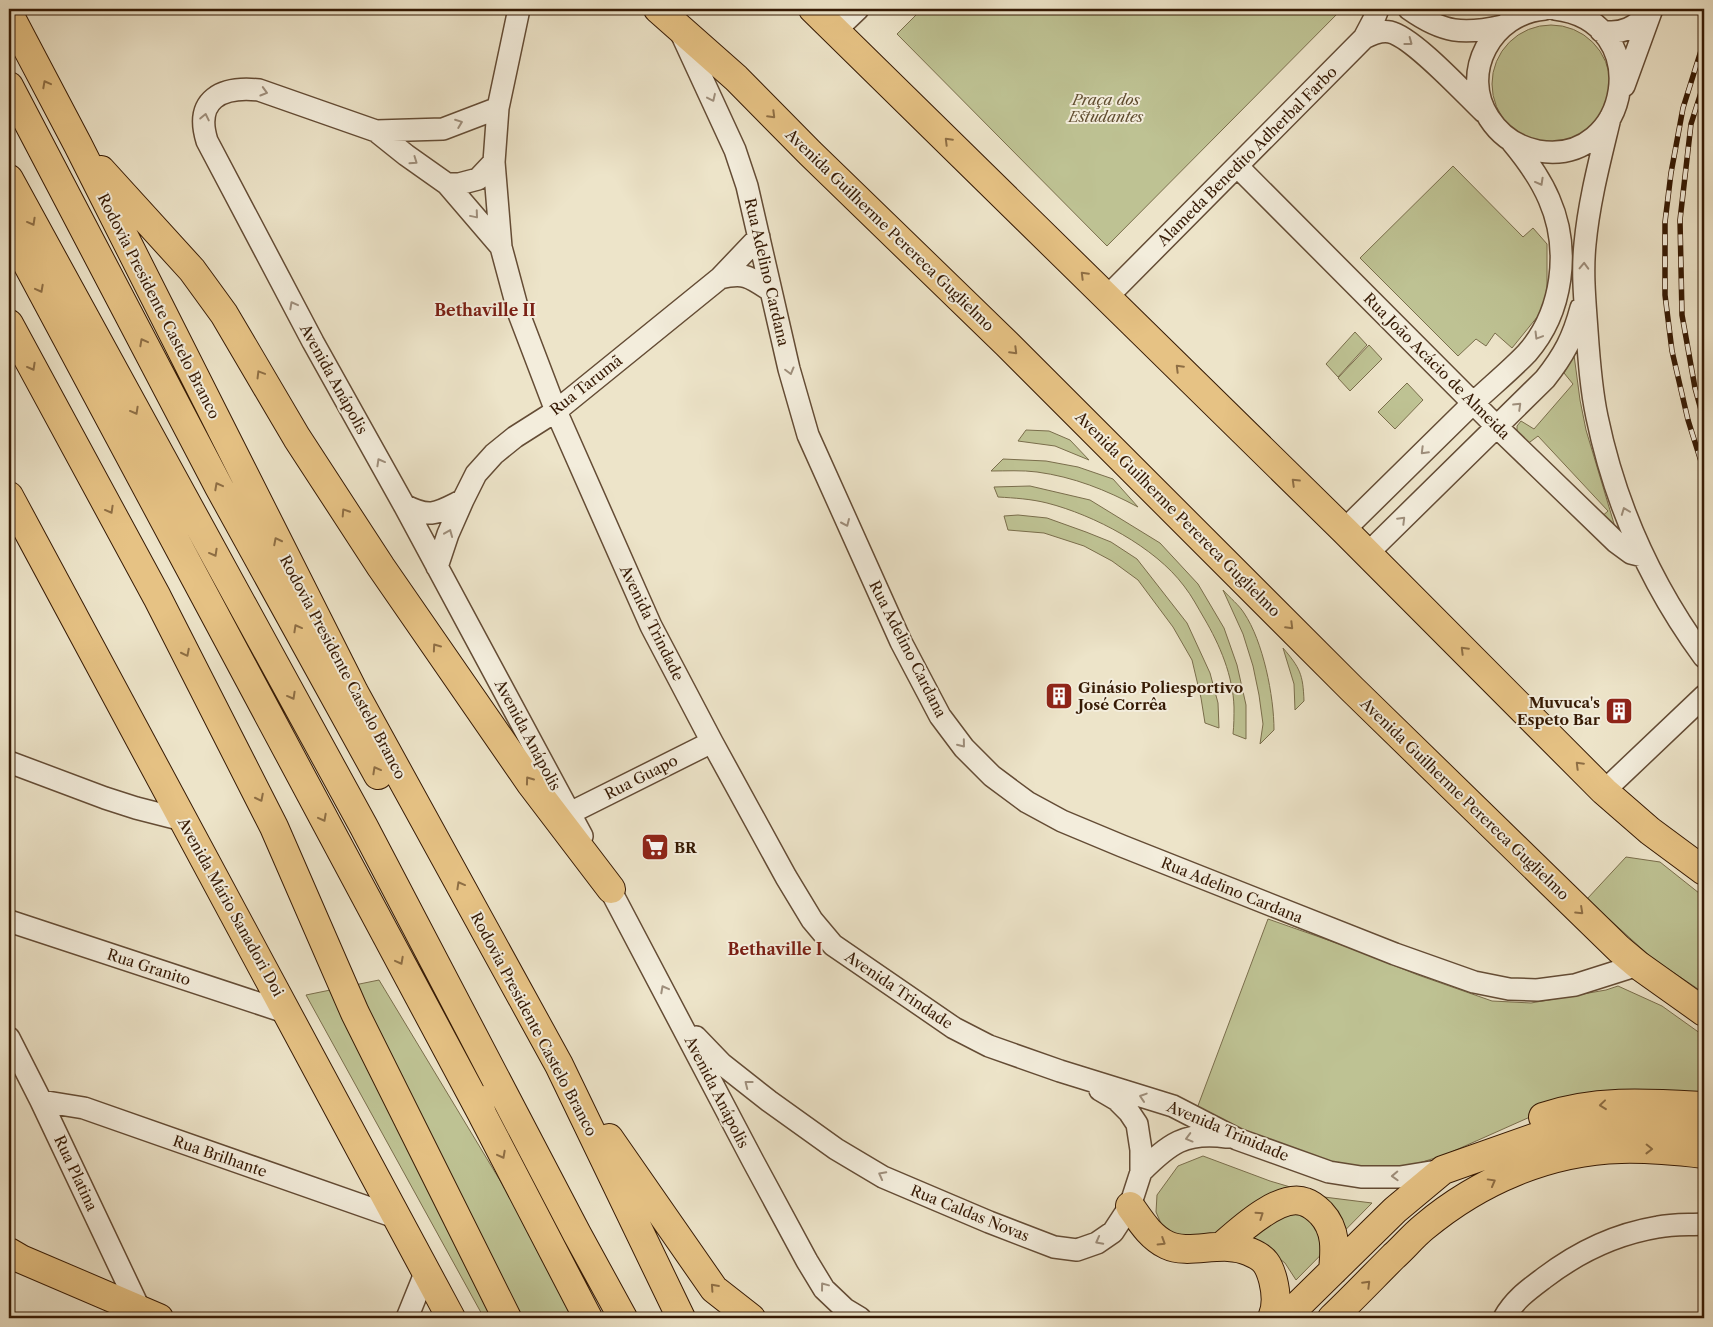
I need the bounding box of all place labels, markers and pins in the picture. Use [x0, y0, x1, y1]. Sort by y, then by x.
place label: Ginásio Poliesportivo José Corrêa [1075, 678, 1243, 714]
building icon: Ginásio Poliesportivo José Corrêa [1044, 681, 1074, 711]
place label: Muvuca's Espeto Bar [1517, 693, 1601, 729]
building icon: Muvuca's Espeto Bar [1604, 696, 1634, 726]
supermarket icon: BR [640, 832, 670, 862]
place label: BR [674, 838, 698, 857]

